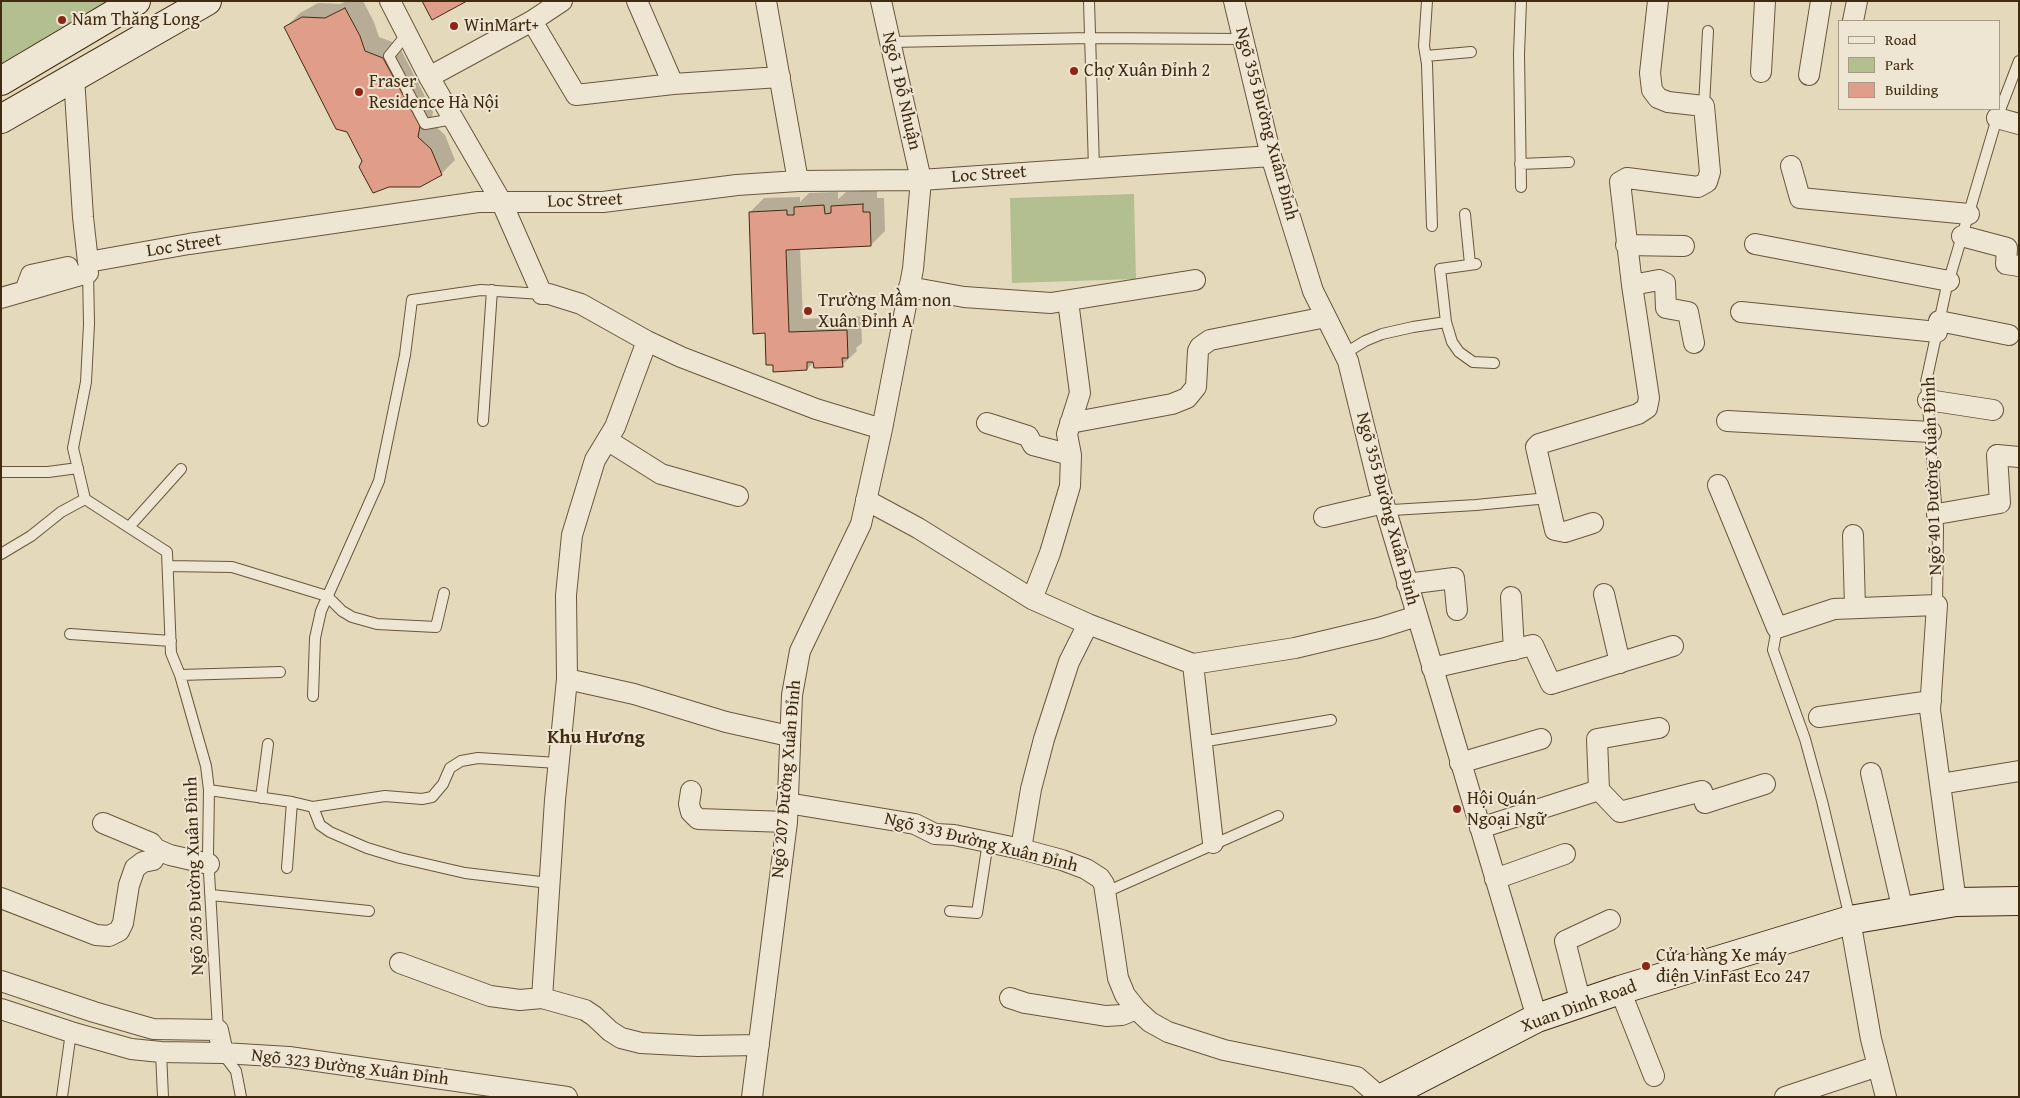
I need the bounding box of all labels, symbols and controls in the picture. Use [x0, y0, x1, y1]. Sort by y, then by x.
place label: Nam Thăng Long [72, 9, 200, 31]
marker: Nam Thăng Long [56, 14, 68, 26]
place label: WinMart+ [464, 15, 539, 37]
marker: WinMart+ [448, 20, 460, 32]
legend [1838, 20, 2000, 110]
street label: Ngõ 355 Đường Xuân Đỉnh [1230, 25, 1302, 223]
text: Road [1885, 29, 1916, 50]
street label: Ngõ 1 Đỗ Nhuận [877, 30, 925, 152]
text: Park [1885, 54, 1914, 75]
place label: Chợ Xuân Đỉnh 2 [1084, 60, 1210, 82]
marker: Chợ Xuân Đỉnh 2 [1068, 65, 1080, 77]
place label: Fraser Residence Hà Nội [369, 71, 499, 114]
text: Building [1885, 79, 1938, 100]
marker: Fraser Residence Hà Nội [353, 86, 365, 98]
street label: Loc Street [951, 162, 1027, 188]
street label: Loc Street [547, 189, 623, 213]
street label: Loc Street [145, 229, 223, 263]
place label: Trường Mầm non Xuân Đỉnh A [818, 290, 951, 332]
marker: Trường Mầm non Xuân Đỉnh A [802, 305, 814, 317]
street label: Ngõ 401 Đường Xuân Đỉnh [1919, 376, 1947, 576]
street label: Ngõ 355 Đường Xuân Đỉnh [1351, 410, 1423, 608]
street label: Ngõ 207 Đường Xuân Đỉnh [768, 679, 806, 879]
district label: Khu Hương [547, 727, 645, 749]
street label: Ngõ 205 Đường Xuân Đỉnh [181, 776, 209, 976]
place label: Hội Quán Ngoại Ngữ [1467, 788, 1547, 831]
marker: Hội Quán Ngoại Ngữ [1451, 803, 1463, 815]
street label: Ngõ 333 Đường Xuân Đỉnh [882, 808, 1080, 878]
place label: Cửa hàng Xe máy điện VinFast Eco 247 [1656, 945, 1810, 988]
marker: Cửa hàng Xe máy điện VinFast Eco 247 [1640, 960, 1652, 972]
street label: Xuan Dinh Road [1518, 976, 1640, 1038]
street label: Ngõ 323 Đường Xuân Đỉnh [250, 1045, 450, 1091]

